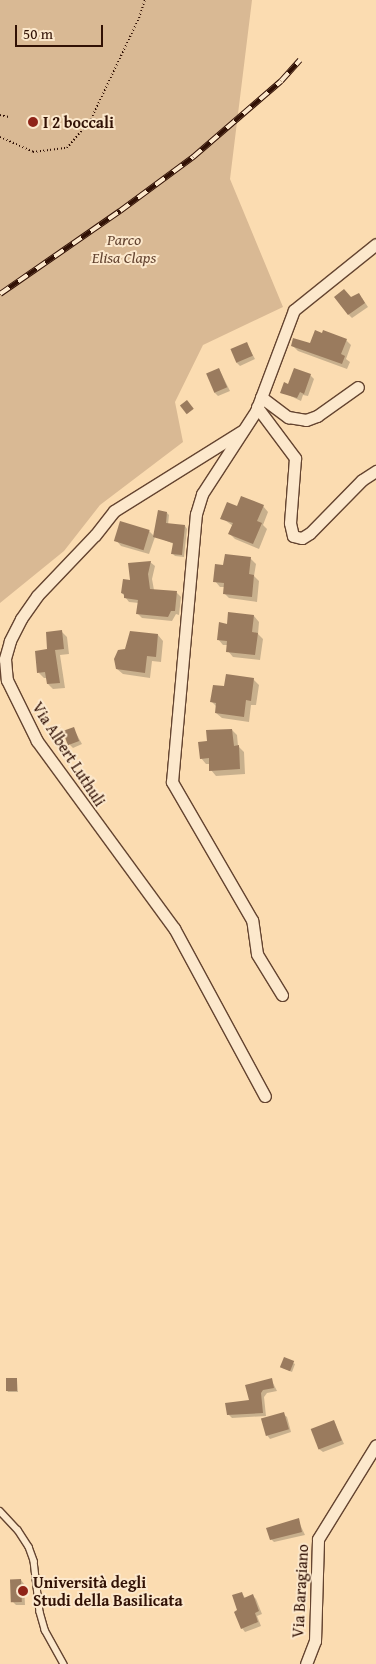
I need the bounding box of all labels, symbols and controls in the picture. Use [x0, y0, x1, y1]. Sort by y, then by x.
scale bar [18, 15, 105, 47]
text: 50 m [23, 23, 53, 44]
place label: I 2 boccali [43, 112, 114, 132]
marker: I 2 boccali [27, 116, 39, 128]
park label: Parco Elisa Claps [92, 229, 156, 267]
street label: Via Albert Luthuli [28, 698, 110, 810]
street label: Via Baragiano [288, 1544, 312, 1638]
place label: Università degli Studi della Basilicata [33, 1572, 183, 1610]
marker: Università degli Studi della Basilicata [17, 1585, 29, 1597]

